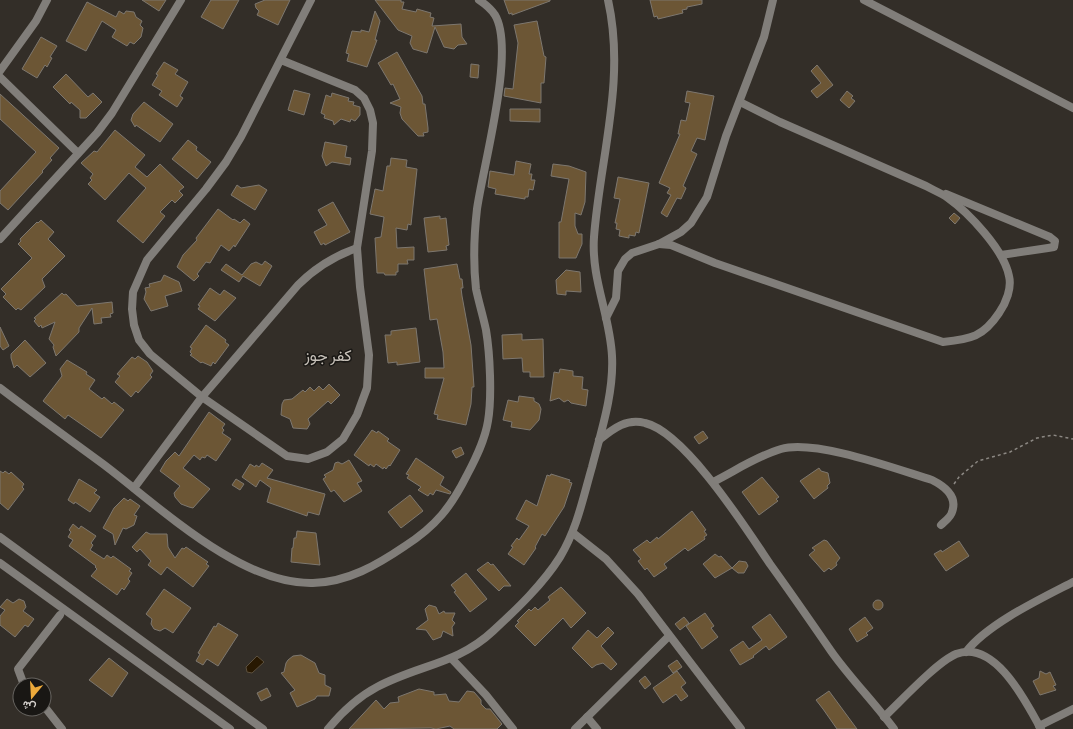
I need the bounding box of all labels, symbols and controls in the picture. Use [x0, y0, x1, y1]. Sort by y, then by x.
district label: كفر جوز [303, 348, 352, 366]
north arrow [12, 677, 52, 717]
text: ش [21, 698, 37, 713]

